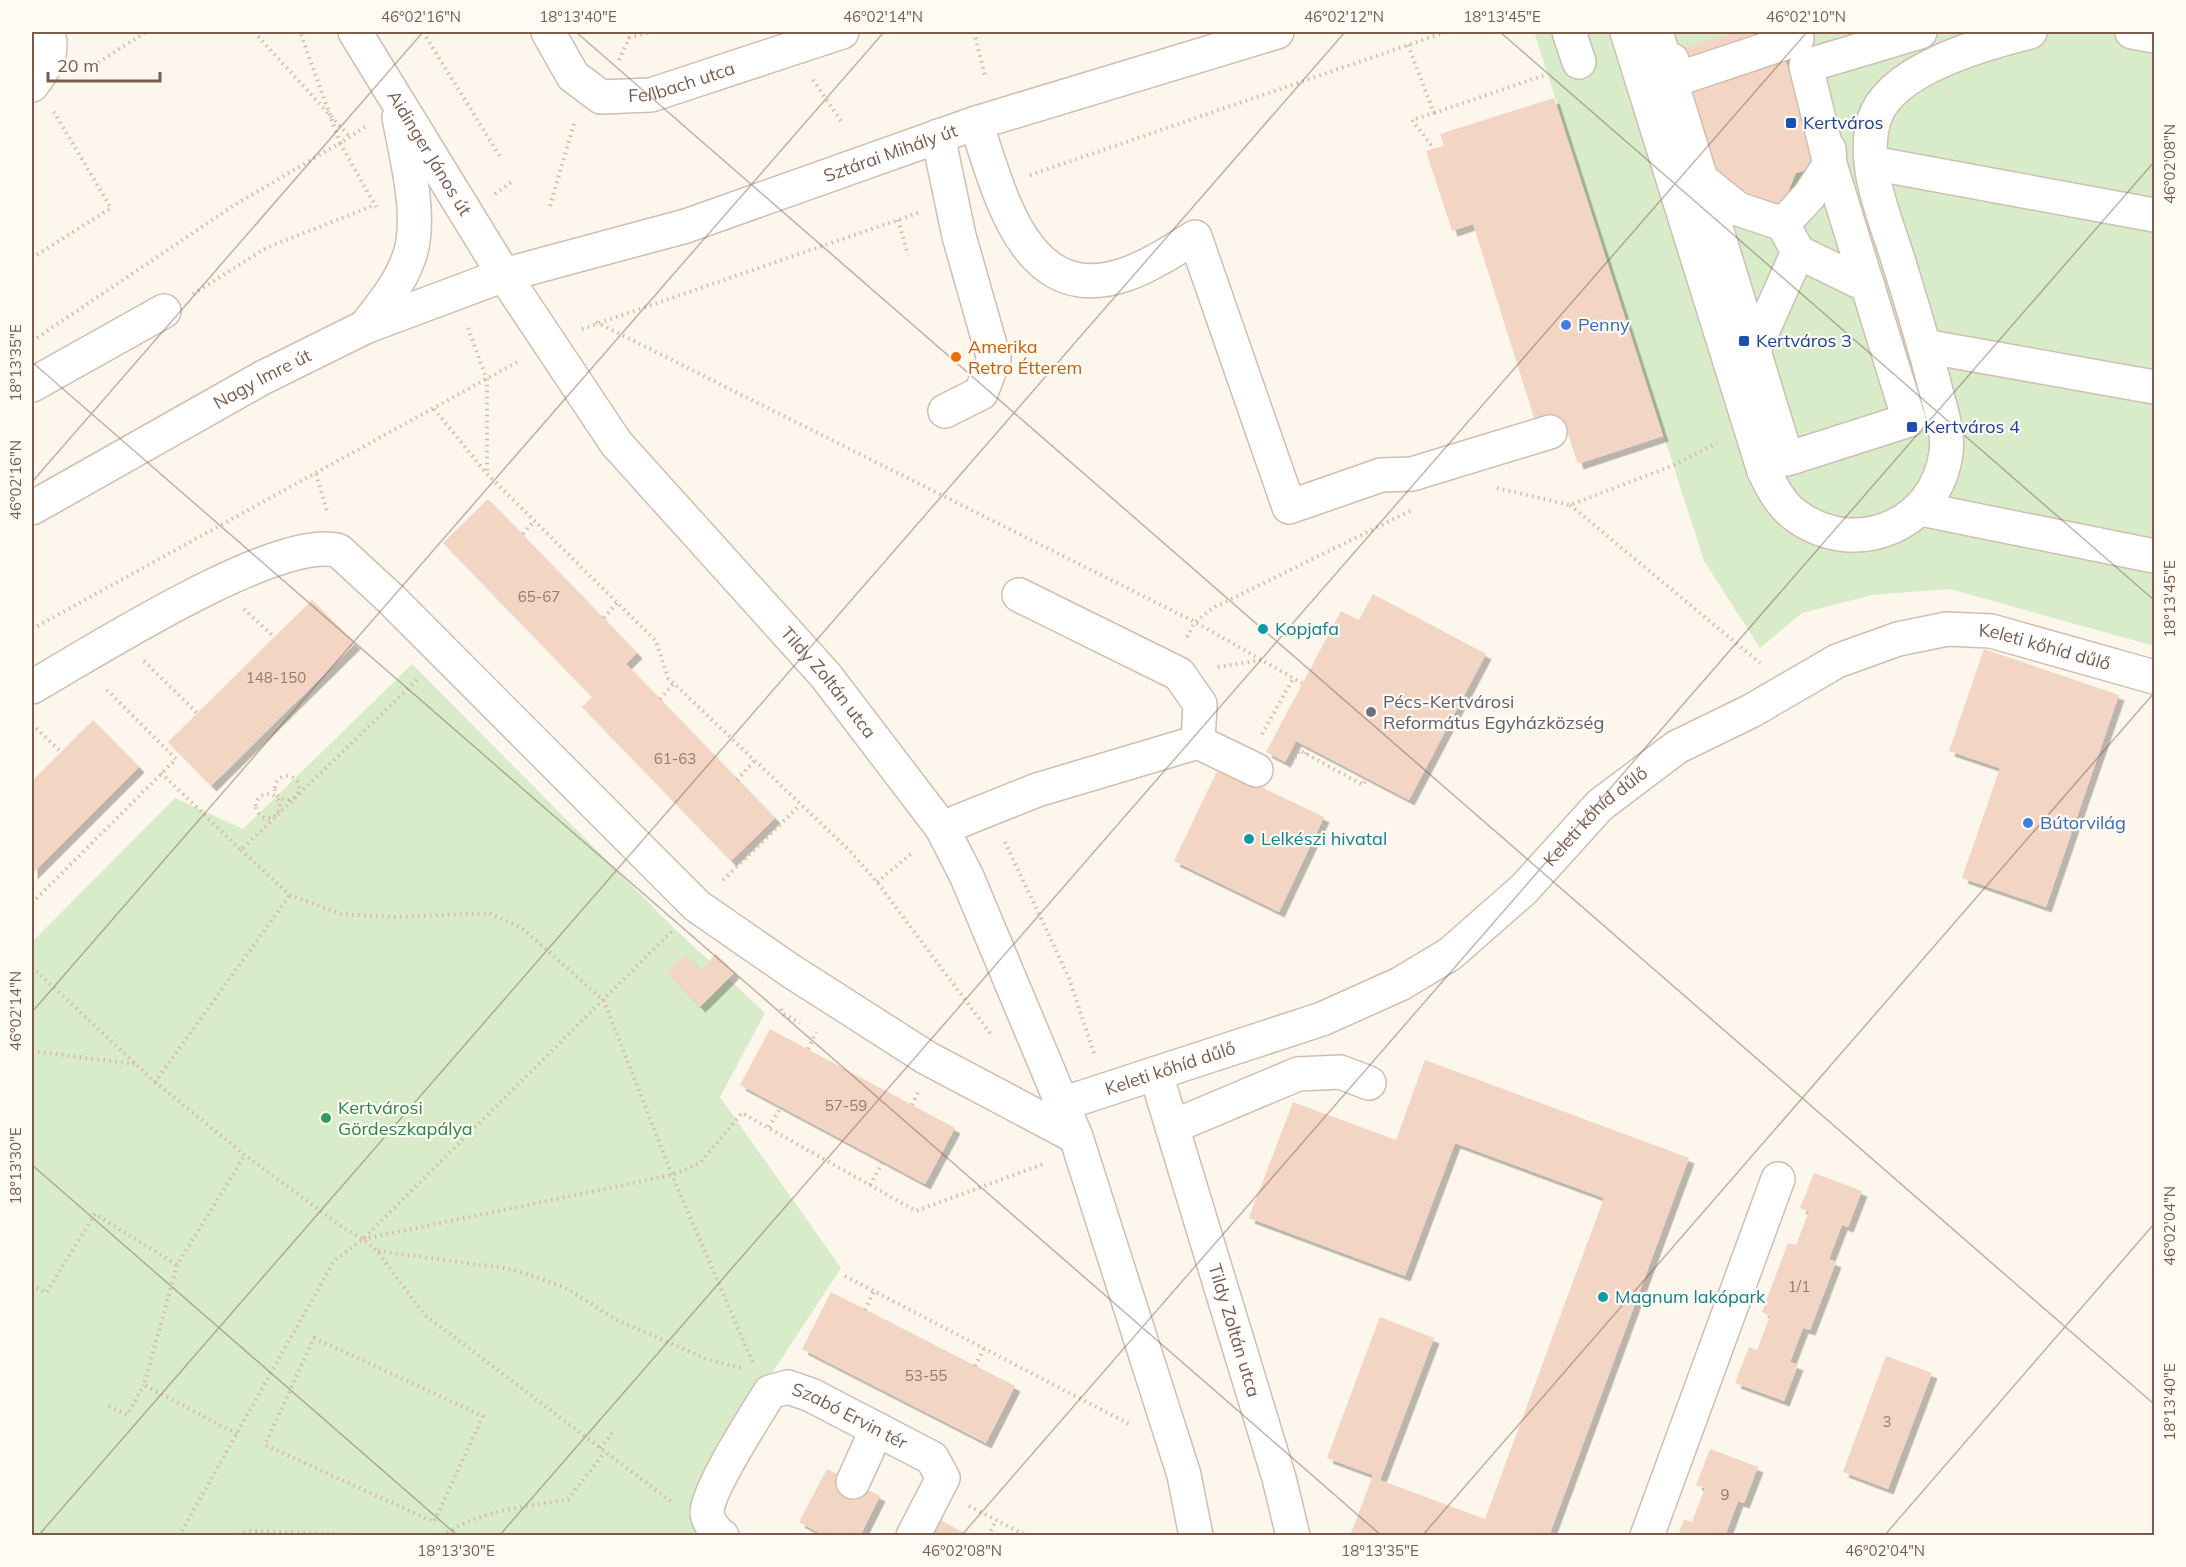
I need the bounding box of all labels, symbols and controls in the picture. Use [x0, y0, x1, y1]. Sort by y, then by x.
text: 46°02'16"N [381, 7, 461, 26]
text: 18°13'40"E [539, 7, 617, 26]
text: 46°02'14"N [843, 7, 923, 26]
text: 46°02'12"N [1304, 7, 1384, 26]
text: 18°13'45"E [1463, 7, 1541, 26]
text: 46°02'10"N [1766, 7, 1846, 26]
scale bar [48, 45, 160, 83]
text: 20 m [57, 54, 99, 77]
street label: Fellbach utca [628, 56, 738, 107]
street label: Aidinger János út [382, 86, 477, 220]
place label: Kertváros [1803, 111, 1883, 134]
marker: Kertváros [1784, 116, 1798, 130]
street label: Sztárai Mihály út [820, 119, 960, 187]
text: 46°02'08"N [2160, 124, 2179, 204]
place label: Penny [1578, 313, 1630, 336]
marker: Penny [1559, 318, 1573, 332]
text: 18°13'35"E [6, 324, 25, 402]
place label: Kertváros 3 [1756, 329, 1852, 352]
marker: Kertváros 3 [1737, 334, 1751, 348]
place label: Amerika Retro Étterem [968, 335, 1082, 379]
street label: Nagy Imre út [209, 343, 315, 414]
marker: Amerika Retro Étterem [949, 350, 963, 364]
place label: Kertváros 4 [1924, 415, 2020, 438]
marker: Kertváros 4 [1905, 420, 1919, 434]
text: 46°02'16"N [6, 440, 25, 520]
text: 18°13'45"E [2160, 560, 2179, 638]
house number: 65-67 [518, 587, 560, 606]
place label: Kopjafa [1275, 617, 1339, 640]
street label: Keleti kőhíd dűlő [1978, 618, 2113, 675]
street label: Tildy Zoltán utca [776, 621, 881, 743]
marker: Kopjafa [1256, 622, 1270, 636]
house number: 148-150 [246, 668, 306, 687]
place label: Pécs-Kertvárosi Református Egyházközség [1383, 690, 1604, 734]
marker: Pécs-Kertvárosi Református Egyházközség [1364, 705, 1378, 719]
house number: 61-63 [654, 749, 696, 768]
street label: Keleti kőhíd dűlő [1538, 761, 1652, 871]
place label: Bútorvilág [2040, 811, 2126, 834]
marker: Bútorvilág [2021, 816, 2035, 830]
place label: Lelkészi hivatal [1261, 827, 1387, 850]
marker: Lelkészi hivatal [1242, 832, 1256, 846]
text: 46°02'14"N [6, 971, 25, 1051]
street label: Keleti kőhíd dűlő [1102, 1036, 1238, 1100]
place label: Kertvárosi Gördeszkapálya [338, 1096, 473, 1140]
house number: 57-59 [825, 1096, 867, 1115]
marker: Kertvárosi Gördeszkapálya [319, 1111, 333, 1125]
text: 18°13'30"E [6, 1127, 25, 1205]
text: 46°02'04"N [2160, 1186, 2179, 1266]
street label: Tildy Zoltán utca [1203, 1261, 1266, 1400]
house number: 1/1 [1788, 1277, 1810, 1296]
place label: Magnum lakópark [1615, 1285, 1766, 1308]
marker: Magnum lakópark [1596, 1290, 1610, 1304]
text: 18°13'40"E [2160, 1363, 2179, 1441]
house number: 53-55 [905, 1366, 947, 1385]
street label: Szabó Ervin tér [789, 1377, 912, 1454]
house number: 3 [1882, 1412, 1892, 1431]
house number: 9 [1720, 1485, 1730, 1504]
text: 18°13'30"E [417, 1541, 495, 1560]
text: 46°02'08"N [922, 1541, 1002, 1560]
text: 18°13'35"E [1341, 1541, 1419, 1560]
text: 46°02'04"N [1845, 1541, 1925, 1560]

